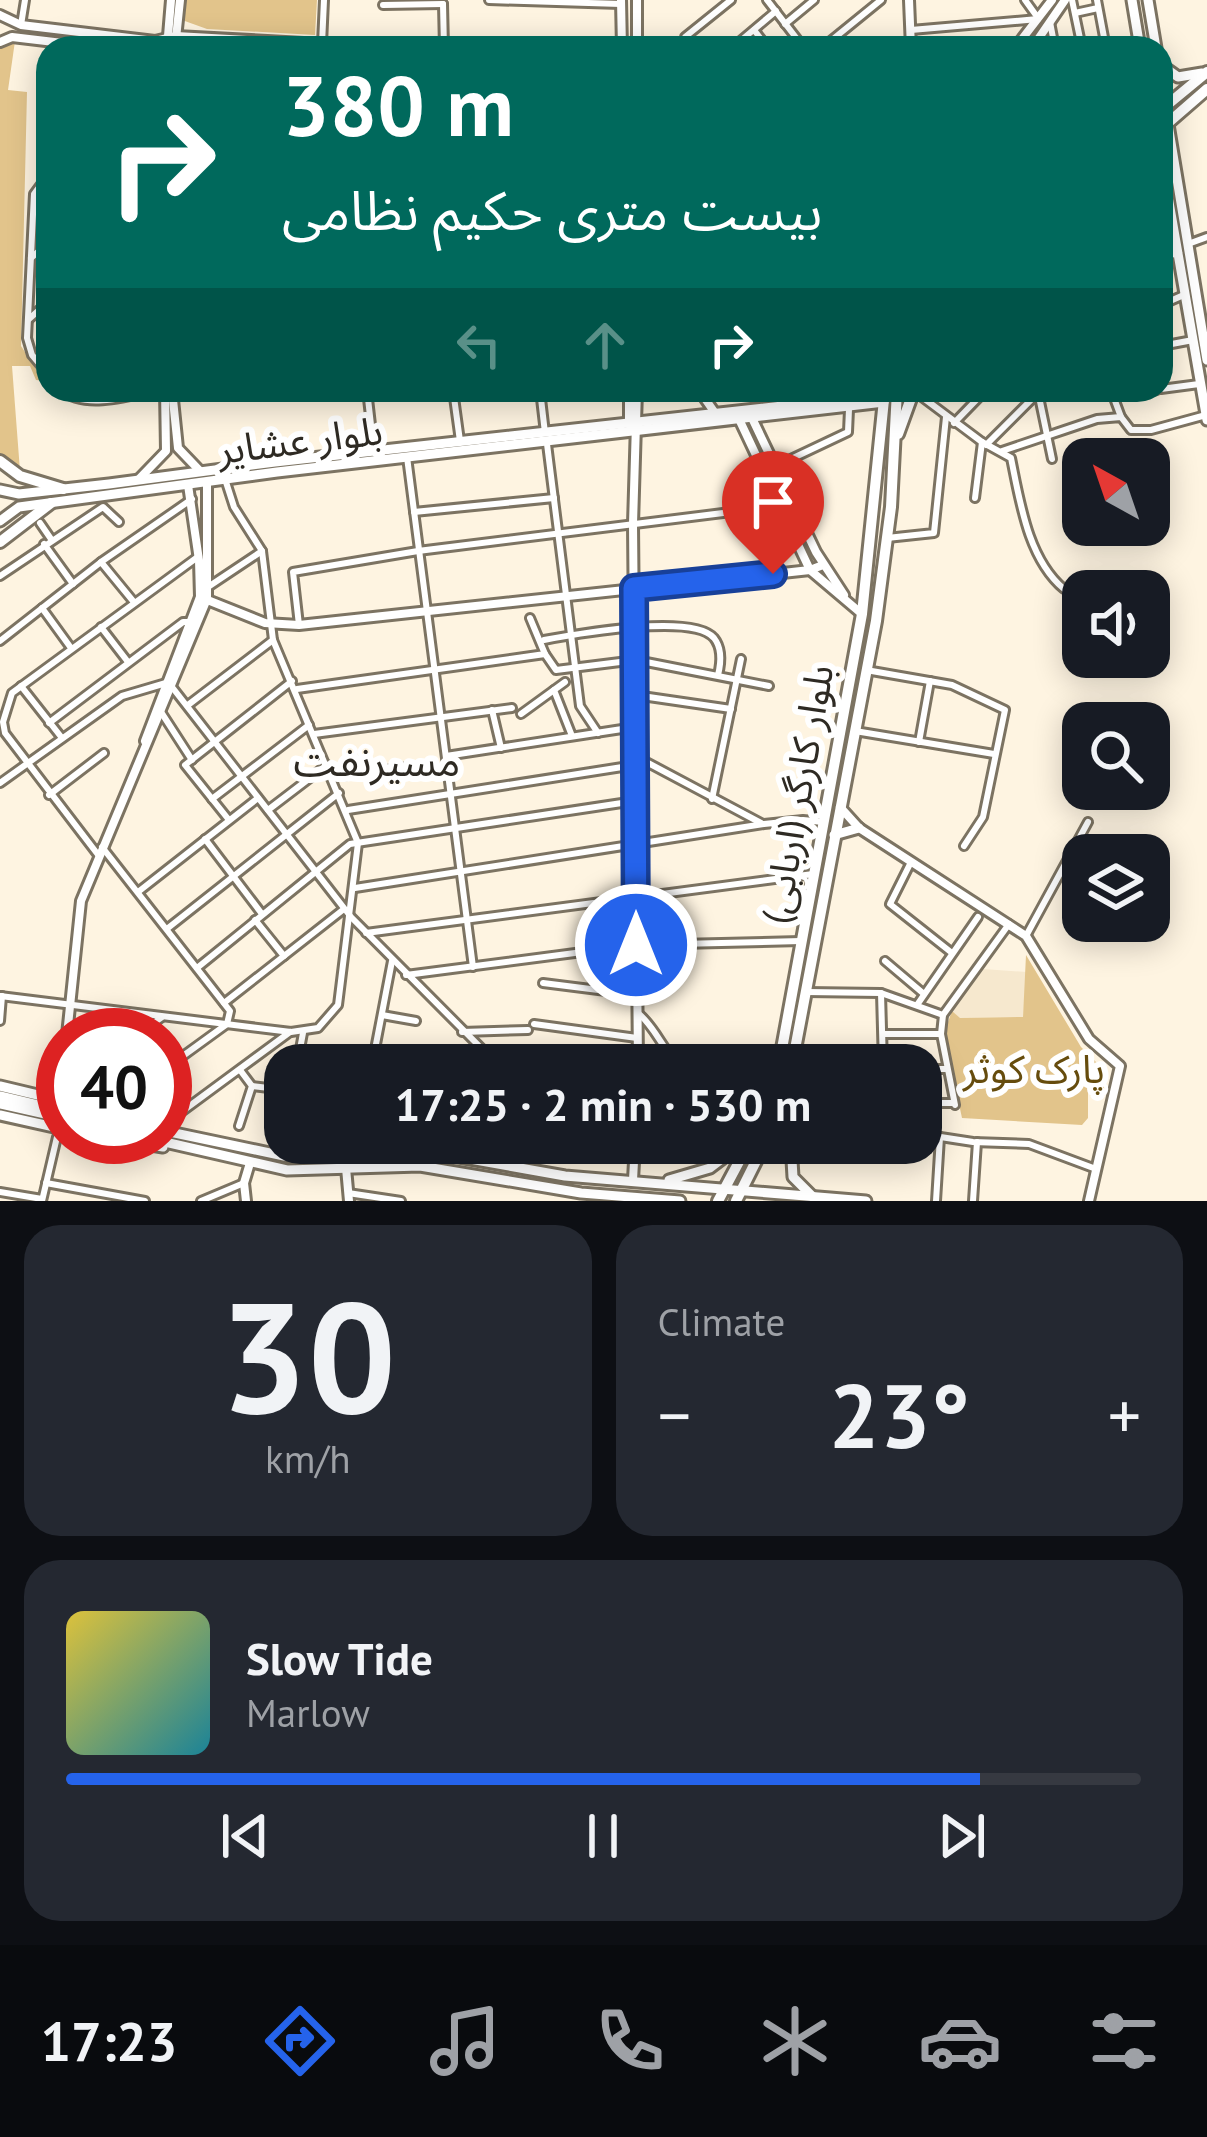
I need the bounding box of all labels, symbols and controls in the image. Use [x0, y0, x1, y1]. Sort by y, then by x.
text: 380 m [282, 50, 514, 159]
icon: right [84, 84, 240, 240]
text: بیست متری حکیم نظامی [282, 175, 822, 245]
icon: left [446, 312, 512, 378]
icon: ahead [572, 312, 638, 378]
icon: right [698, 312, 764, 378]
street label: بلوار عشایر [214, 404, 385, 475]
north arrow [1062, 438, 1170, 546]
map controls [1062, 438, 1170, 942]
pin [722, 451, 824, 574]
icon: arrive [740, 469, 806, 535]
button: sound [1062, 570, 1170, 678]
street label: بلوار کارگر (اربابی) [749, 660, 844, 927]
button: search [1062, 702, 1170, 810]
district label: مسیرنفت [294, 733, 460, 788]
button: layers [1062, 834, 1170, 942]
position arrow [573, 882, 699, 1008]
speed limit sign: 40 [36, 1008, 192, 1164]
park label: پارک کوثر [962, 1043, 1105, 1095]
text: 17:25 · 2 min · 530 m [395, 1075, 811, 1133]
text: 30 [219, 1254, 396, 1456]
text: Climate [658, 1296, 785, 1347]
text: 23° [829, 1356, 970, 1473]
text: − [658, 1372, 691, 1457]
text: + [1108, 1372, 1141, 1457]
text: km/h [265, 1433, 351, 1484]
text: Slow Tide [246, 1629, 433, 1687]
text: Marlow [246, 1687, 370, 1738]
icon: previous [212, 1803, 278, 1869]
icon: pause [570, 1803, 636, 1869]
icon: next [929, 1803, 995, 1869]
icon: directions [258, 1999, 342, 2083]
icon: music [423, 1999, 507, 2083]
icon: phone [588, 1999, 672, 2083]
icon: climate [753, 1999, 837, 2083]
icon: car [918, 1999, 1002, 2083]
icon: filters [1082, 1999, 1166, 2083]
text: 17:23 [40, 2006, 177, 2076]

